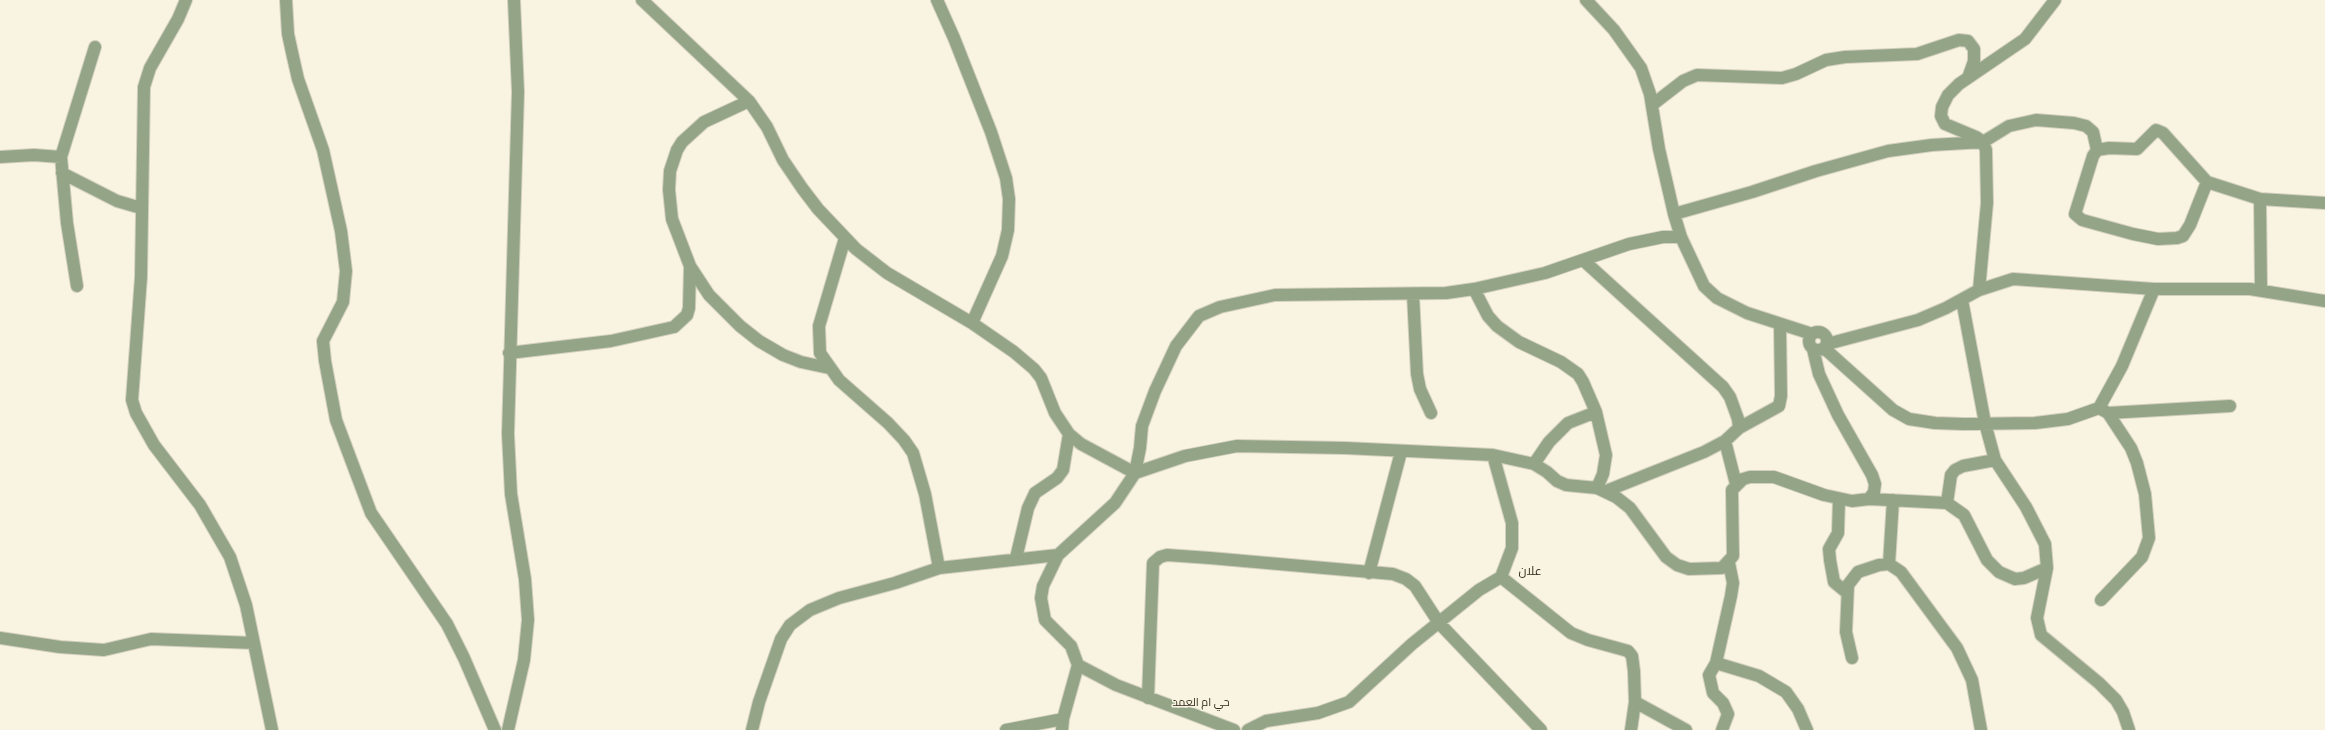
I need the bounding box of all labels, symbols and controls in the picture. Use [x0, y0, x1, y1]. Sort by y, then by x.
district label: علان [1518, 565, 1542, 579]
district label: حي ام العمد [1172, 696, 1230, 710]

